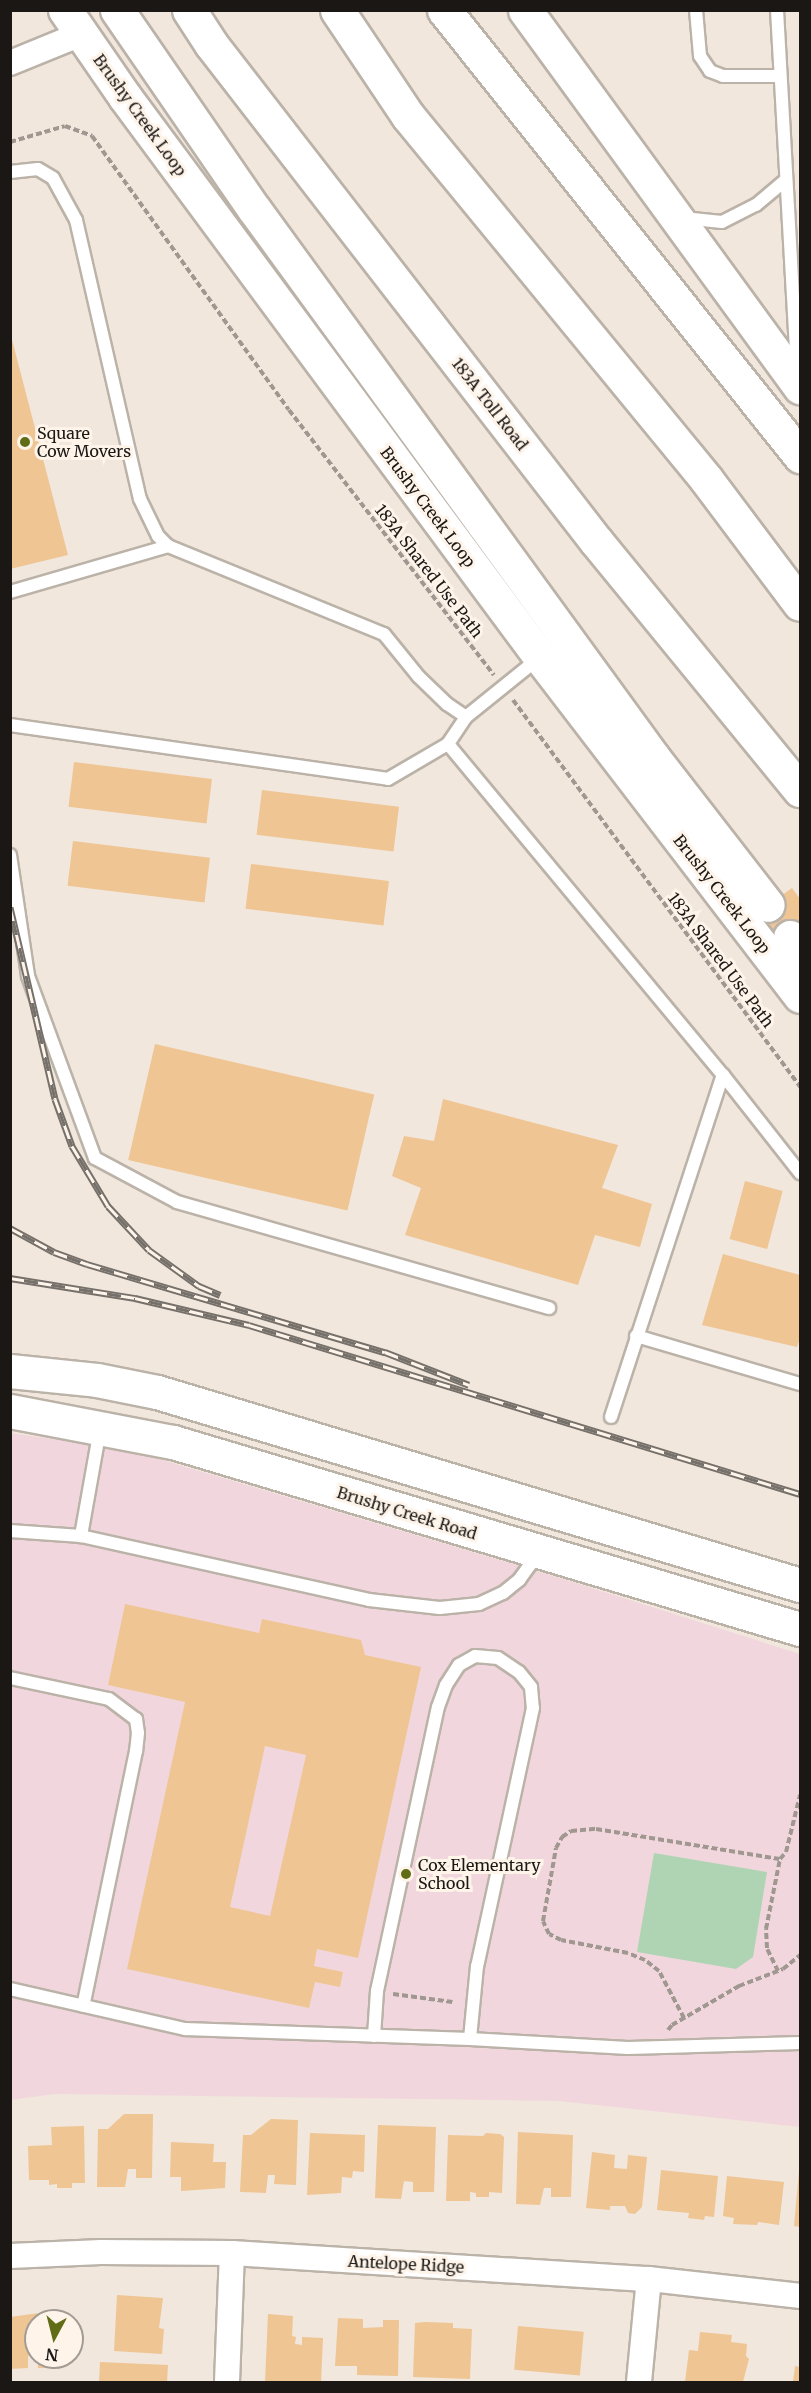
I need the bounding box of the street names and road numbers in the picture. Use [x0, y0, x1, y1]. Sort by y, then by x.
street label: Brushy Creek Loop [89, 50, 191, 180]
street label: 183A Toll Road [448, 354, 532, 454]
street label: Brushy Creek Loop [376, 443, 480, 571]
street label: 183A Shared Use Path [371, 501, 487, 641]
street label: Brushy Creek Loop [670, 831, 774, 957]
street label: 183A Shared Use Path [664, 889, 778, 1031]
street label: Brushy Creek Road [335, 1483, 479, 1543]
street label: Antelope Ridge [347, 2251, 465, 2277]

